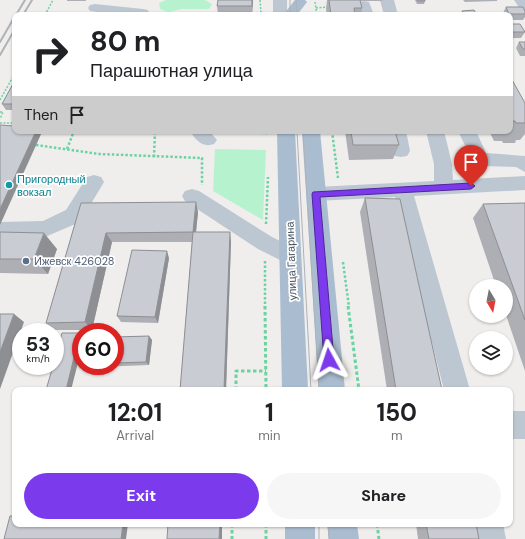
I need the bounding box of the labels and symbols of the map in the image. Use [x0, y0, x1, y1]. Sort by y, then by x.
pin [454, 145, 488, 186]
place label: Пригородный вокзал [17, 172, 86, 199]
marker: Пригородный вокзал [4, 180, 14, 190]
street label: улица Гагарина [283, 220, 299, 301]
place label: Ижевск 426028 [34, 254, 115, 268]
marker: Ижевск 426028 [21, 256, 31, 266]
north arrow [469, 279, 513, 323]
speed limit sign: 60 [72, 323, 124, 375]
position arrow [308, 339, 350, 381]

